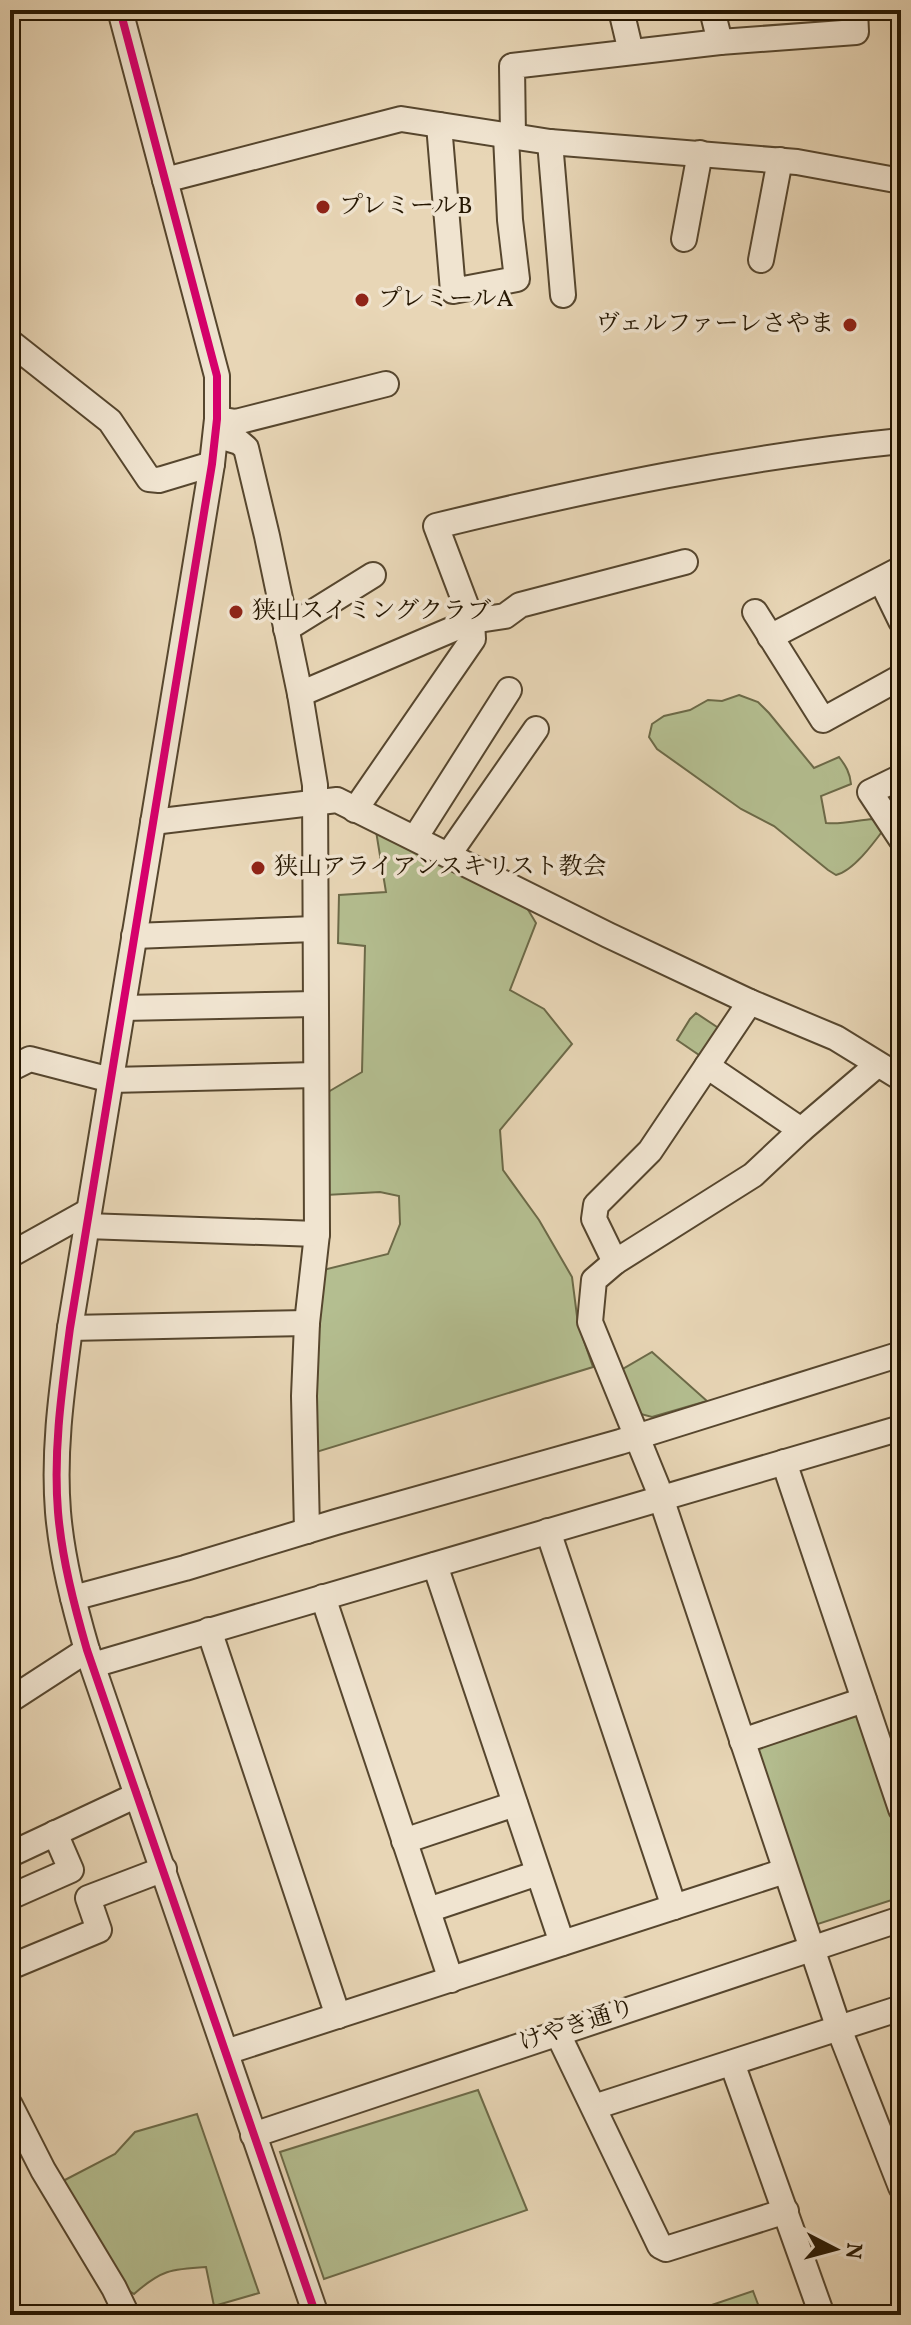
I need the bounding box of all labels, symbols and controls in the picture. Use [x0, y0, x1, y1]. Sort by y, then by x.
place label: プレミールB [339, 190, 473, 224]
marker: プレミールB [314, 198, 332, 216]
place label: プレミールA [378, 283, 514, 317]
marker: プレミールA [353, 291, 371, 309]
place label: ヴェルファーレさやま [596, 308, 834, 342]
marker: ヴェルファーレさやま [841, 316, 859, 334]
place label: 狭山スイミングクラブ [252, 595, 491, 629]
marker: 狭山スイミングクラブ [227, 603, 245, 621]
place label: 狭山アライアンスキリスト教会 [274, 851, 606, 885]
marker: 狭山アライアンスキリスト教会 [249, 859, 267, 877]
street label: けやき通り [515, 1991, 639, 2061]
north arrow [795, 2209, 875, 2289]
text: N [836, 2241, 869, 2260]

